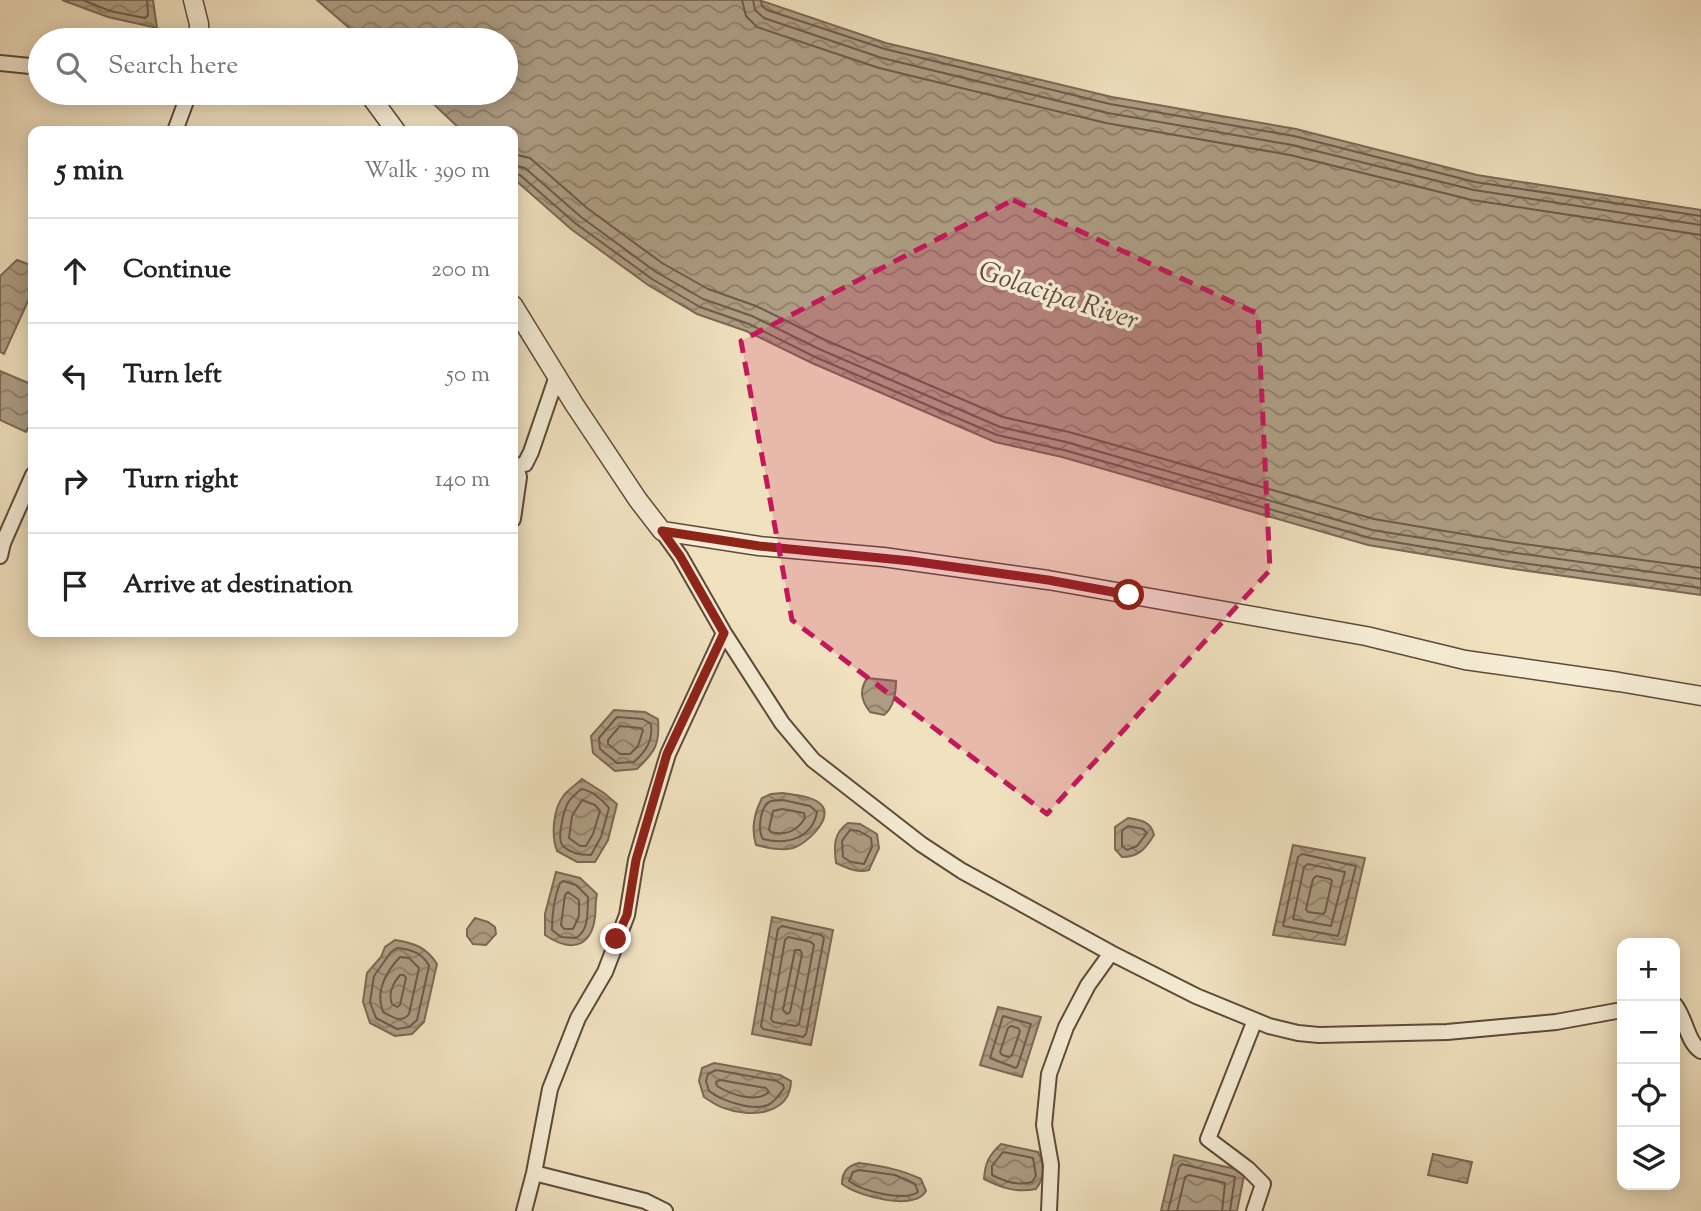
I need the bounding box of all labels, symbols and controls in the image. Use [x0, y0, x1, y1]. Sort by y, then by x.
search box [28, 28, 518, 105]
icon: search [52, 48, 90, 86]
text: Search here [108, 48, 238, 85]
text: 5 min [56, 150, 124, 193]
text: Walk · 390 m [364, 155, 490, 188]
icon: ahead [56, 252, 94, 290]
text: Continue [123, 252, 231, 289]
water label: Golacipa River [973, 252, 1143, 342]
text: 200 m [431, 254, 490, 287]
icon: left [56, 357, 94, 395]
text: Turn left [123, 357, 222, 394]
text: 50 m [446, 359, 490, 392]
icon: right [56, 462, 94, 500]
text: Turn right [123, 462, 238, 499]
text: 140 m [435, 464, 490, 497]
icon: arrive [56, 567, 94, 605]
text: Arrive at destination [123, 567, 353, 604]
route start [1113, 579, 1144, 610]
route end [600, 923, 631, 954]
map controls [1617, 938, 1680, 1190]
button: + [1617, 938, 1680, 1001]
button: − [1617, 1001, 1680, 1064]
button: locate [1617, 1064, 1680, 1127]
button: layers [1617, 1127, 1680, 1190]

